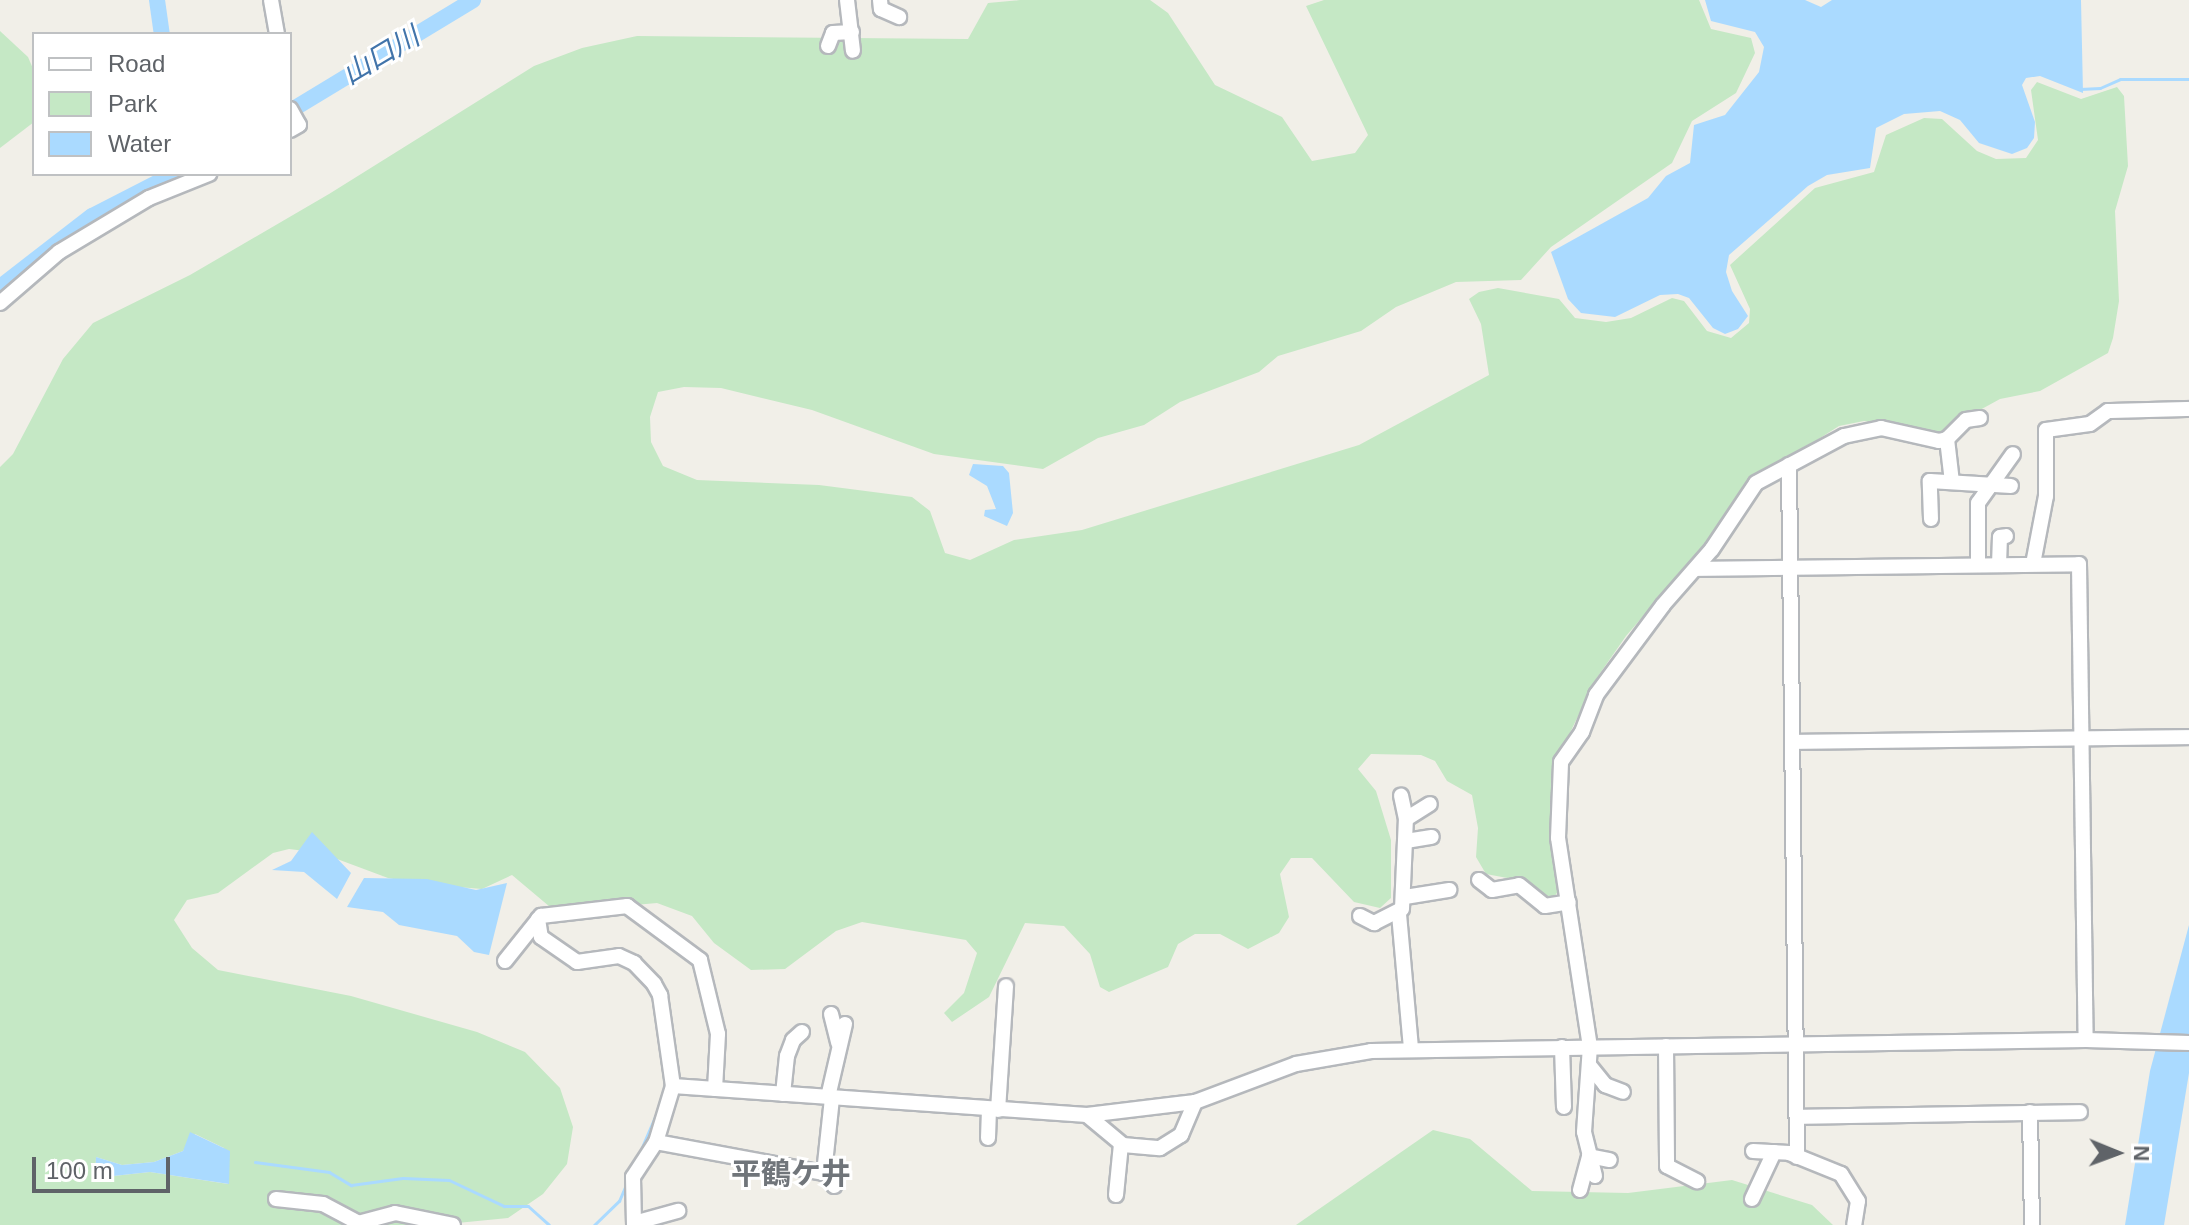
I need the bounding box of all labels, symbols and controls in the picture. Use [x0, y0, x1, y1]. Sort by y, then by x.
water label: 山口川 [336, 20, 426, 92]
legend [32, 32, 292, 176]
text: Road [108, 50, 165, 77]
text: Park [108, 90, 157, 117]
text: Water [108, 130, 171, 157]
north arrow [2077, 1113, 2157, 1193]
scale bar [36, 1141, 174, 1191]
text: N [2129, 1145, 2154, 1162]
district label: 平鶴ケ井 [731, 1156, 851, 1192]
text: 100 m [46, 1157, 113, 1184]

